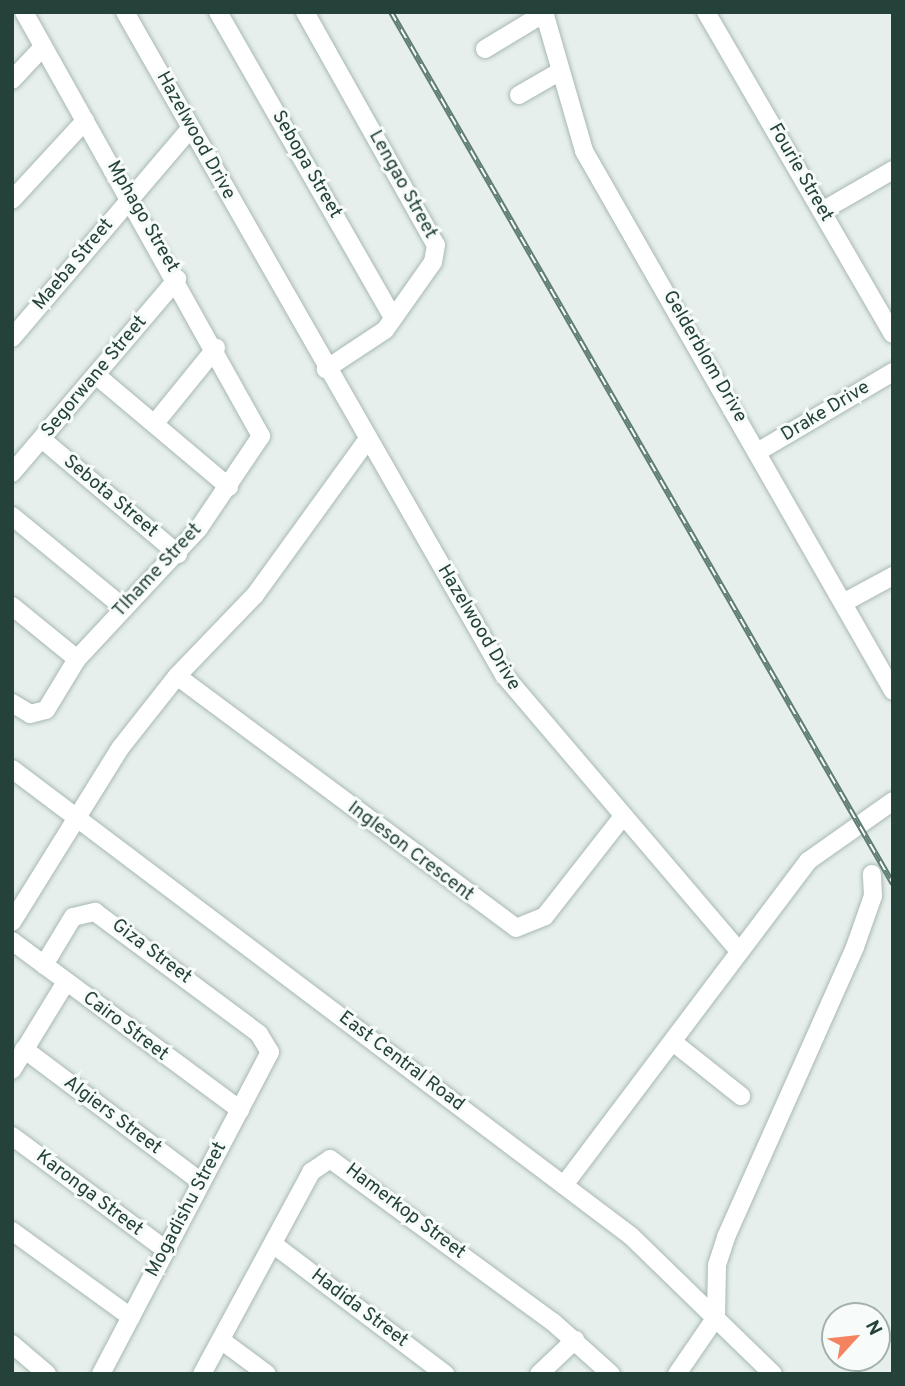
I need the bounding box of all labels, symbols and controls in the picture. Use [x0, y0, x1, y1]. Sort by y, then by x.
street label: Hazelwood Drive [150, 68, 240, 204]
street label: Sebopa Street [266, 107, 346, 223]
street label: Fourie Street [763, 120, 837, 226]
street label: Lengao Street [363, 127, 441, 243]
street label: Mphago Street [101, 157, 183, 277]
street label: Maeba Street [29, 214, 119, 316]
street label: Gelderblom Drive [657, 287, 751, 427]
street label: Segorwane Street [37, 312, 153, 442]
street label: Drake Drive [778, 377, 874, 447]
street label: Sebota Street [58, 451, 162, 543]
street label: Tlhame Street [109, 519, 207, 623]
street label: Hazelwood Drive [431, 561, 525, 695]
street label: Ingleson Crescent [342, 797, 478, 907]
street label: Giza Street [107, 915, 195, 989]
street label: Cairo Street [78, 987, 172, 1067]
street label: East Central Road [334, 1007, 468, 1117]
street label: Algiers Street [59, 1072, 165, 1160]
street label: Mogadishu Street [142, 1138, 232, 1282]
street label: Karonga Street [31, 1146, 147, 1242]
street label: Hamerkop Street [340, 1159, 470, 1265]
street label: Hadida Street [306, 1265, 412, 1353]
north arrow [821, 1302, 891, 1372]
text: N [859, 1317, 887, 1340]

